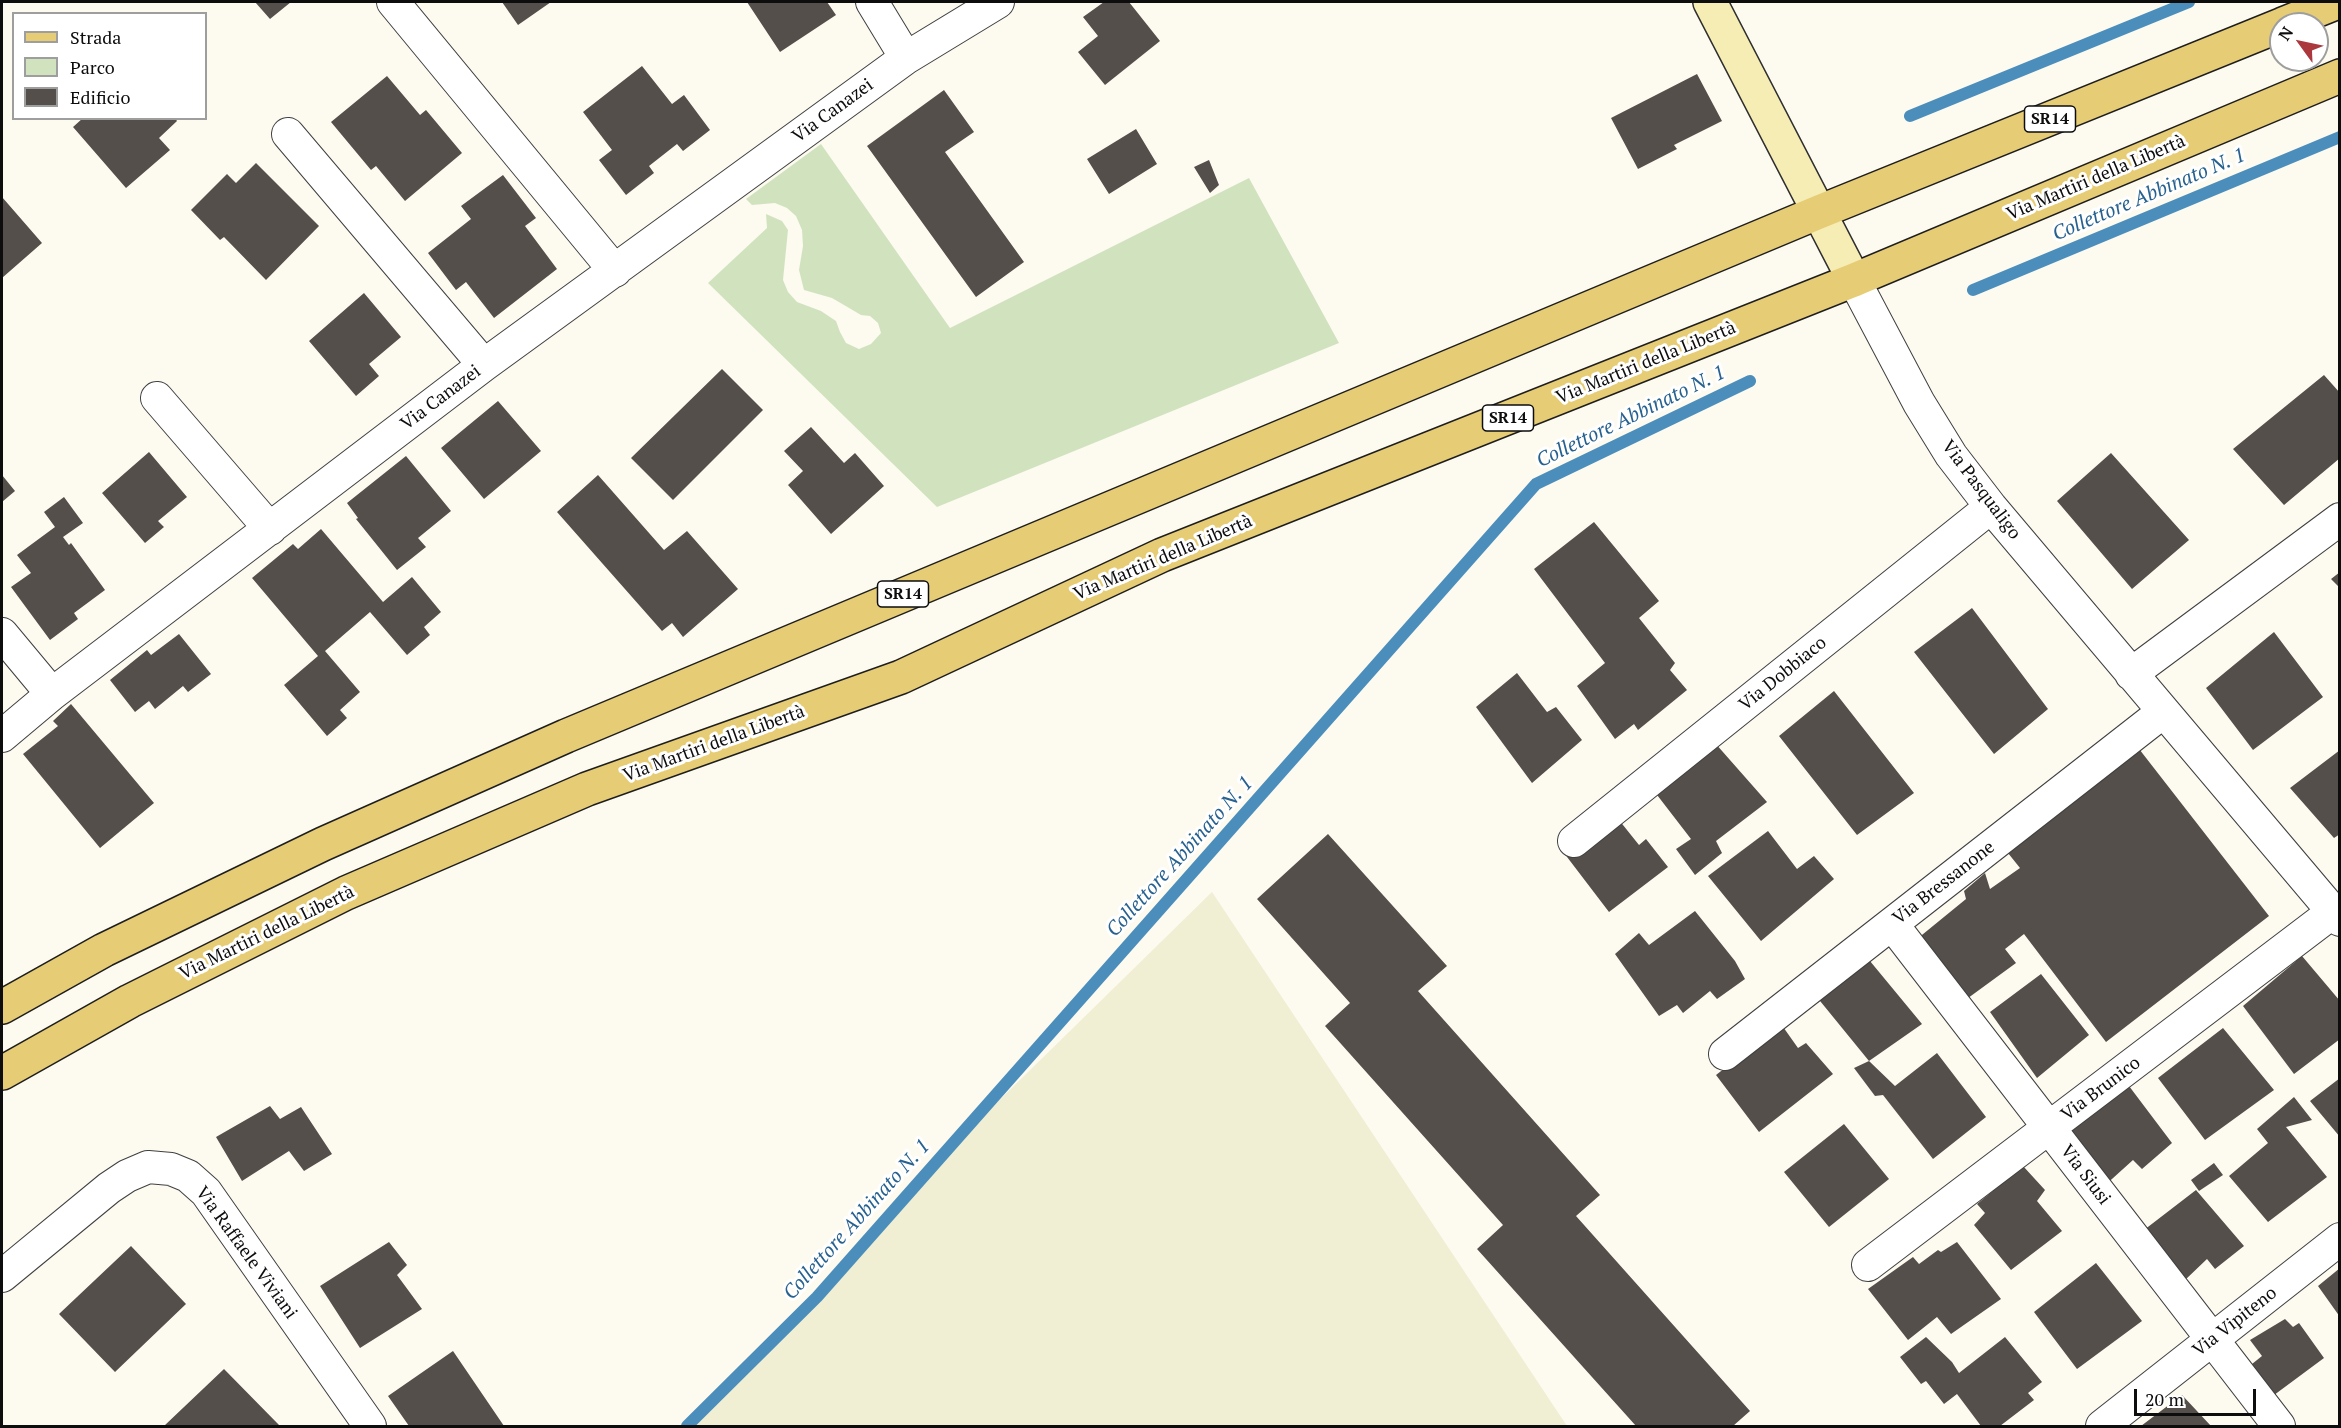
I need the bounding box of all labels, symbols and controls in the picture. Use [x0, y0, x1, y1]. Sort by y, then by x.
legend [12, 12, 207, 120]
north arrow [2269, 12, 2329, 72]
text: N [2273, 22, 2298, 44]
text: Strada [70, 25, 121, 49]
text: Parco [70, 55, 115, 79]
street label: Via Canazei [788, 74, 878, 148]
text: Edificio [70, 85, 130, 109]
road number: SR14 [2024, 106, 2076, 132]
street label: Via Martiri della Libertà [2004, 131, 2188, 225]
water label: Collettore Abbinato N. 1 [2049, 144, 2249, 246]
street label: Via Martiri della Libertà [1553, 317, 1739, 409]
street label: Via Canazei [397, 361, 485, 435]
water label: Collettore Abbinato N. 1 [1533, 361, 1729, 473]
road number: SR14 [1482, 405, 1534, 431]
street label: Via Pasqualigo [1937, 436, 2025, 544]
street label: Via Martiri della Libertà [1071, 511, 1255, 605]
road number: SR14 [878, 581, 928, 607]
street label: Via Dobbiaco [1735, 632, 1831, 716]
street label: Via Martiri della Libertà [620, 701, 808, 787]
water label: Collettore Abbinato N. 1 [1102, 772, 1258, 942]
street label: Via Bressanone [1889, 837, 1999, 929]
street label: Via Martiri della Libertà [176, 881, 358, 985]
street label: Via Brunico [2057, 1052, 2145, 1126]
water label: Collettore Abbinato N. 1 [779, 1135, 935, 1305]
street label: Via Siusi [2055, 1141, 2115, 1209]
street label: Via Raffaele Viviani [191, 1183, 301, 1323]
street label: Via Vipiteno [2189, 1282, 2281, 1362]
scale bar [2137, 1377, 2258, 1415]
text: 20 m [2145, 1387, 2184, 1411]

